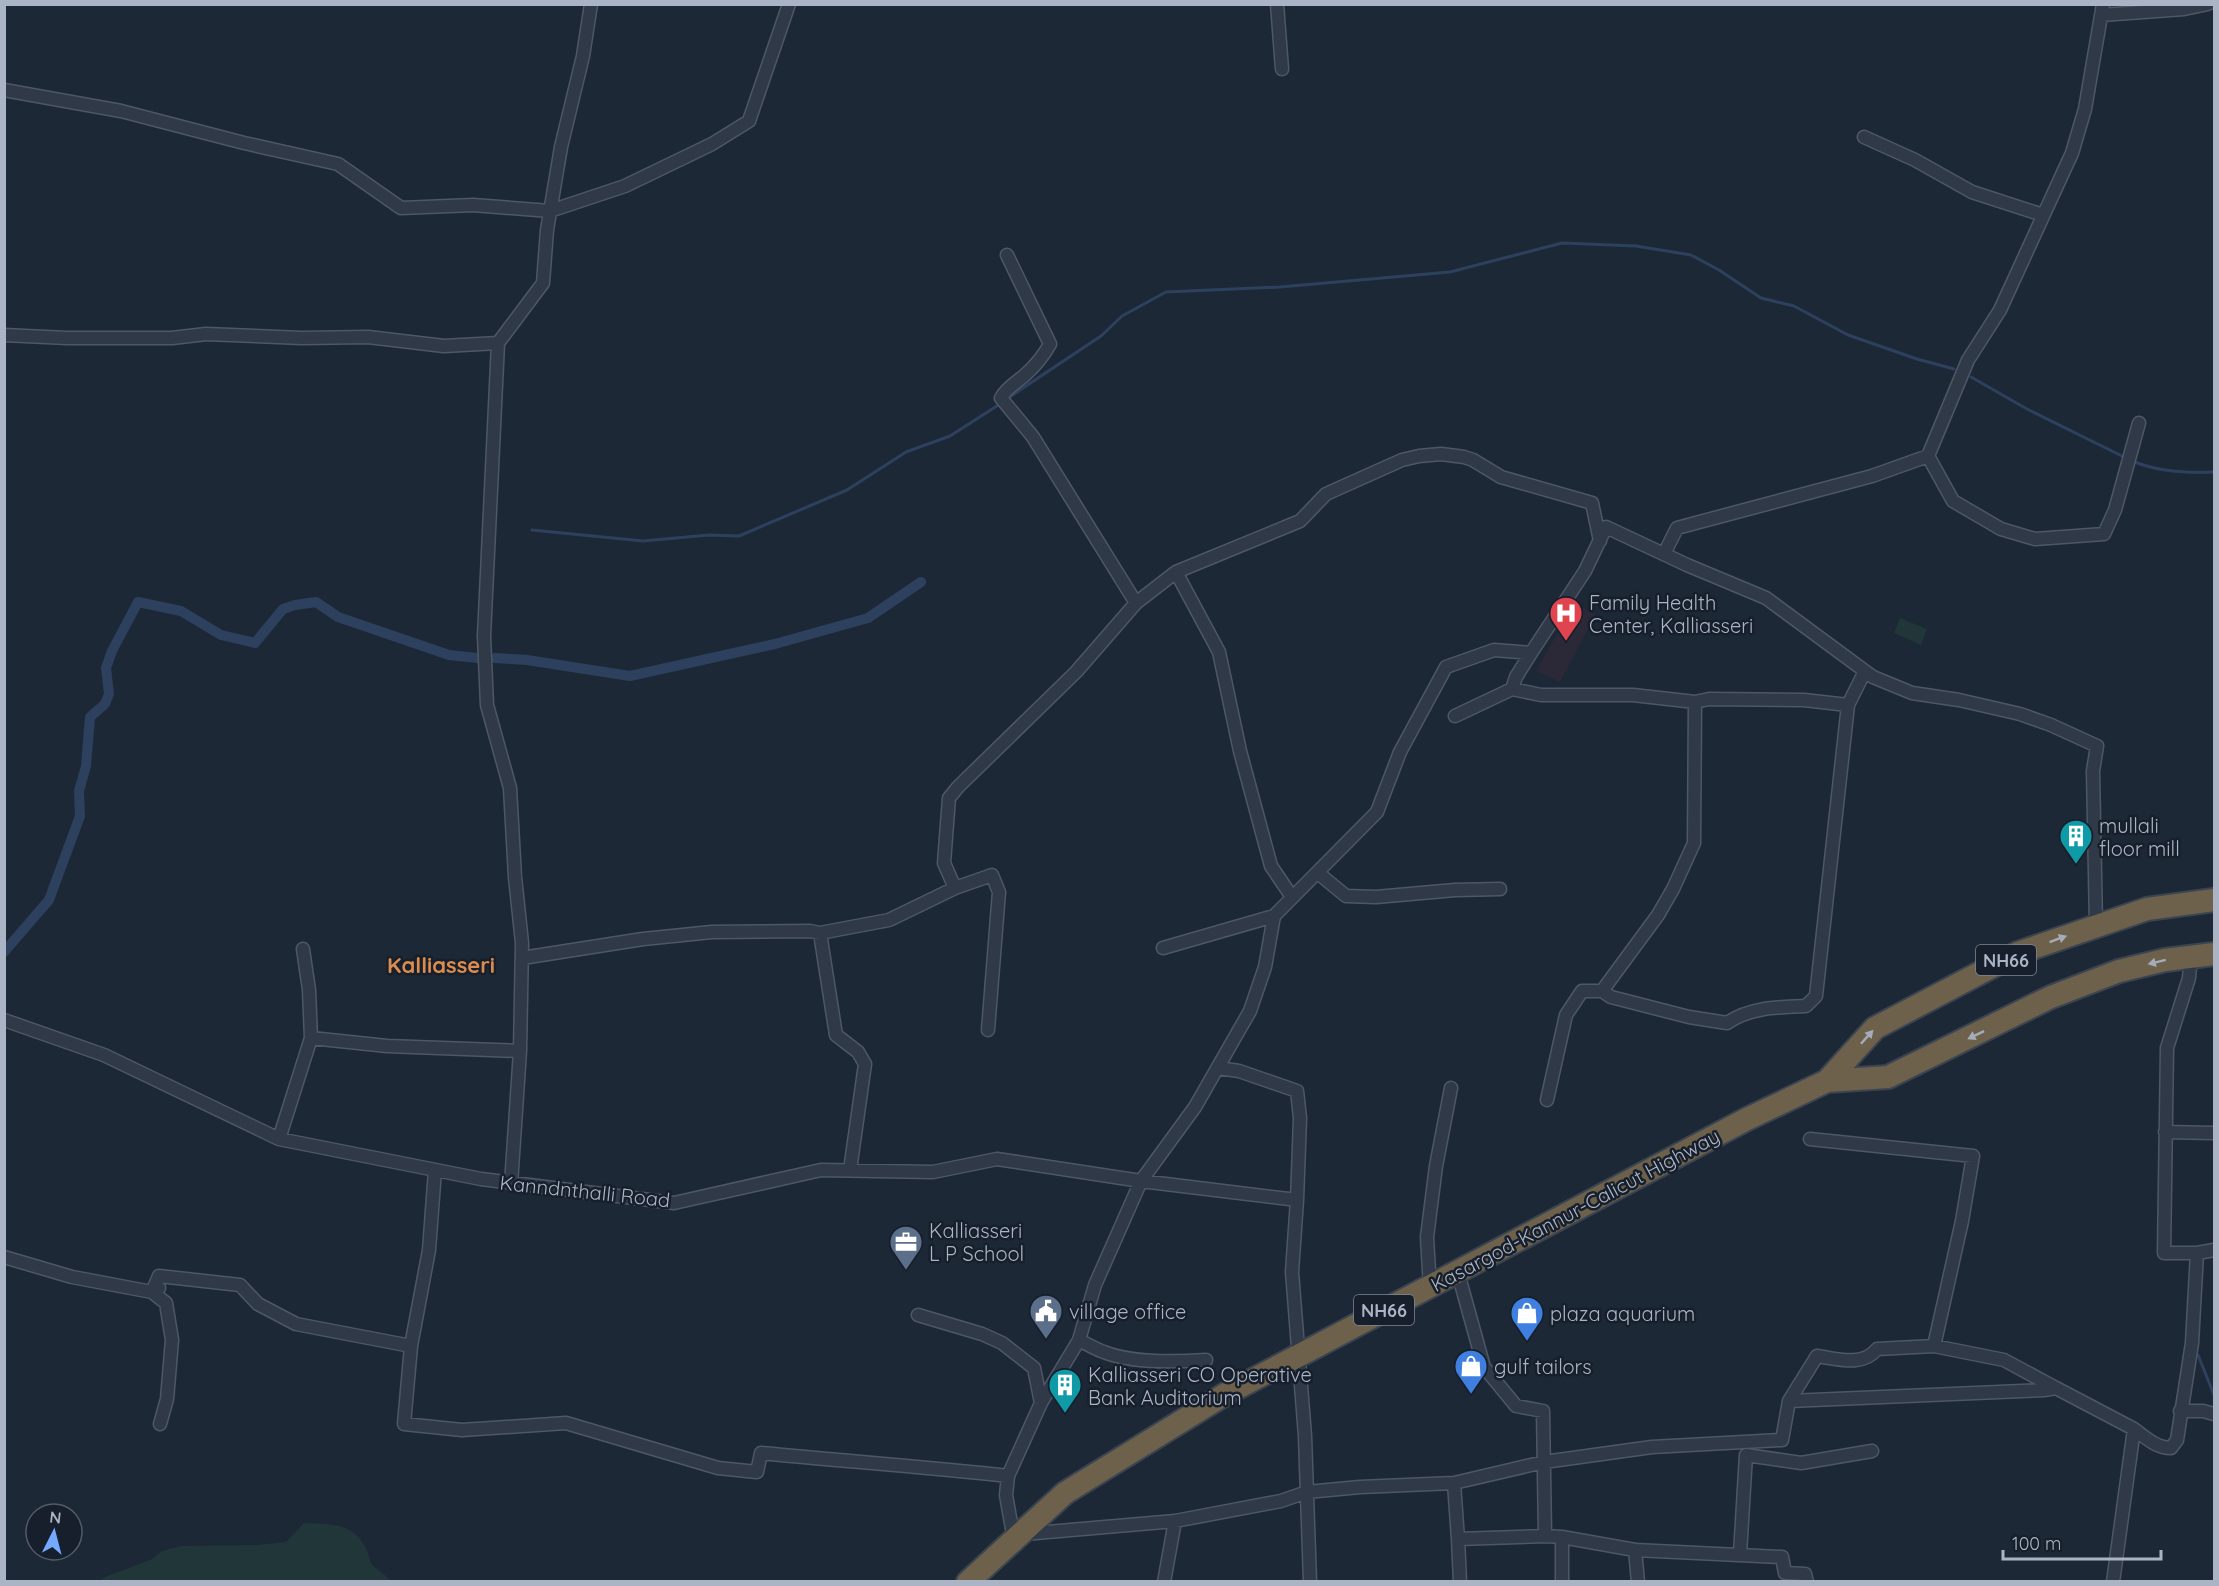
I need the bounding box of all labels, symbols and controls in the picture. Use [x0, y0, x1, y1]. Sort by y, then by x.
place label: Family Health Center, Kalliasseri [1589, 590, 1753, 638]
hospital icon: Family Health Center, Kalliasseri [1548, 595, 1584, 642]
place label: mullali floor mill [2099, 813, 2180, 861]
building icon: mullali floor mill [2058, 818, 2094, 865]
one-way arrow [2049, 934, 2067, 944]
road number: NH66 [1976, 945, 2036, 975]
district label: Kalliasseri [387, 951, 495, 979]
one-way arrow [2147, 957, 2166, 967]
one-way arrow [1859, 1030, 1873, 1044]
one-way arrow [1968, 1030, 1985, 1039]
street label: Kasargod-Kannur-Calicut Highway [1426, 1123, 1724, 1297]
street label: Kanndnthalli Road [499, 1170, 671, 1212]
place label: Kalliasseri L P School [929, 1218, 1024, 1266]
office icon: Kalliasseri L P School [888, 1224, 924, 1271]
public building icon: village office [1028, 1293, 1064, 1340]
road number: NH66 [1354, 1295, 1414, 1325]
shop icon: plaza aquarium [1509, 1295, 1545, 1342]
place label: village office [1069, 1299, 1186, 1324]
place label: plaza aquarium [1550, 1301, 1695, 1326]
shop icon: gulf tailors [1453, 1348, 1489, 1395]
place label: gulf tailors [1494, 1354, 1592, 1379]
place label: Kalliasseri CO Operative Bank Auditorium [1088, 1362, 1312, 1410]
building icon: Kalliasseri CO Operative Bank Auditorium [1047, 1367, 1083, 1414]
north arrow [24, 1502, 84, 1562]
text: N [49, 1507, 62, 1528]
scale bar [2003, 1523, 2160, 1561]
text: 100 m [2012, 1532, 2061, 1555]

